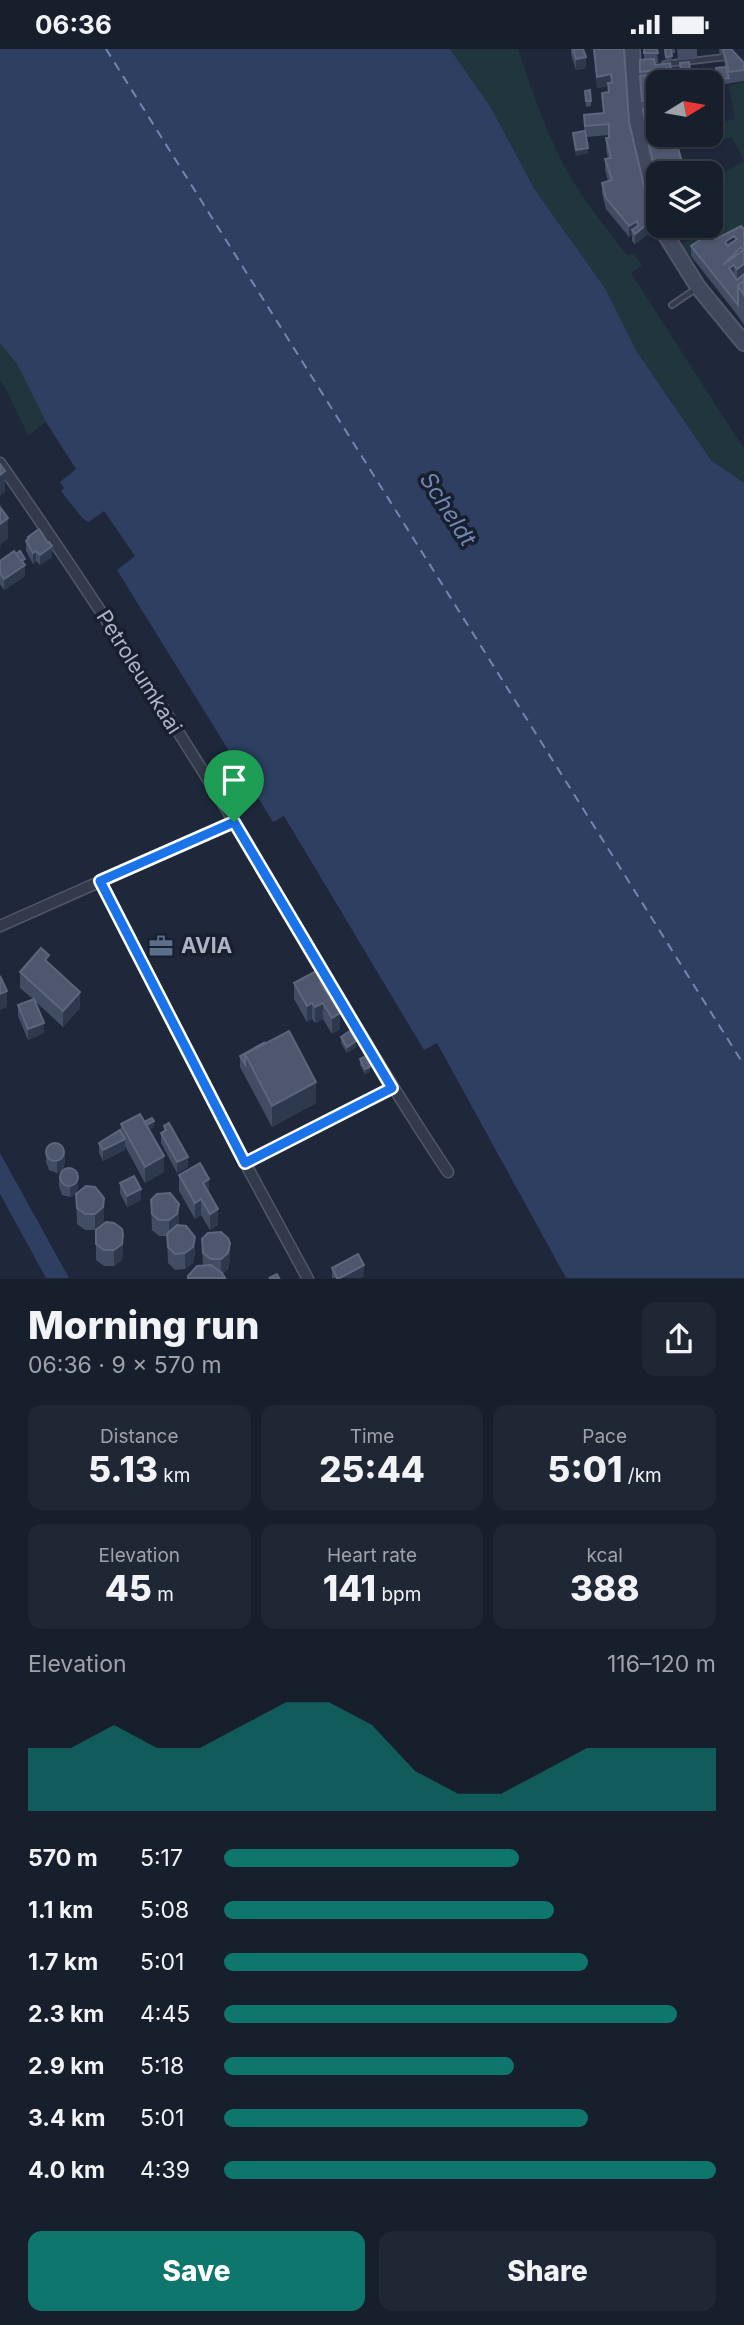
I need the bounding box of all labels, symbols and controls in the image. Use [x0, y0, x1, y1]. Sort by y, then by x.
text: 06:36 [35, 9, 112, 40]
north arrow [646, 70, 723, 147]
map controls [646, 70, 723, 238]
button: layers [646, 161, 723, 238]
water label: Scheldt [414, 467, 482, 552]
street label: Petroleumkaai [91, 605, 187, 738]
pin [204, 750, 264, 822]
icon: arrive [215, 761, 253, 799]
office icon: AVIA [147, 932, 175, 960]
place label: AVIA [181, 933, 233, 958]
text: Morning run [28, 1302, 259, 1348]
button: share [642, 1302, 716, 1376]
text: 06:36 · 9 × 570 m [28, 1351, 222, 1379]
text: Distance [100, 1425, 179, 1448]
text: Time [350, 1425, 394, 1448]
text: Pace [582, 1425, 627, 1448]
text: 5.13 [88, 1448, 158, 1490]
text: 25:44 [319, 1448, 425, 1490]
text: 5:01 [548, 1448, 622, 1490]
text: km [158, 1464, 190, 1487]
text: /km [622, 1464, 662, 1487]
text: Elevation [99, 1544, 180, 1567]
text: Heart rate [327, 1544, 417, 1567]
text: kcal [587, 1544, 623, 1567]
text: 45 [105, 1567, 152, 1609]
text: 141 [323, 1567, 376, 1609]
text: 388 [570, 1567, 639, 1609]
text: m [152, 1583, 174, 1606]
text: bpm [376, 1583, 421, 1606]
text: Elevation [28, 1650, 127, 1678]
text: 116–120 m [607, 1650, 716, 1678]
text: 570 m [28, 1844, 98, 1872]
text: 5:17 [140, 1844, 183, 1872]
text: 1.1 km [28, 1896, 93, 1924]
text: 5:08 [140, 1896, 189, 1924]
text: 1.7 km [28, 1948, 98, 1976]
text: 5:01 [140, 1948, 184, 1976]
text: 2.3 km [28, 2000, 104, 2028]
text: 4:45 [140, 2000, 190, 2028]
text: 2.9 km [28, 2052, 105, 2080]
text: 5:18 [140, 2052, 184, 2080]
text: 3.4 km [28, 2104, 105, 2132]
text: 5:01 [140, 2104, 184, 2132]
text: 4.0 km [28, 2156, 105, 2184]
text: 4:39 [140, 2156, 190, 2184]
button: Save [28, 2231, 365, 2311]
button: Share [379, 2231, 716, 2311]

